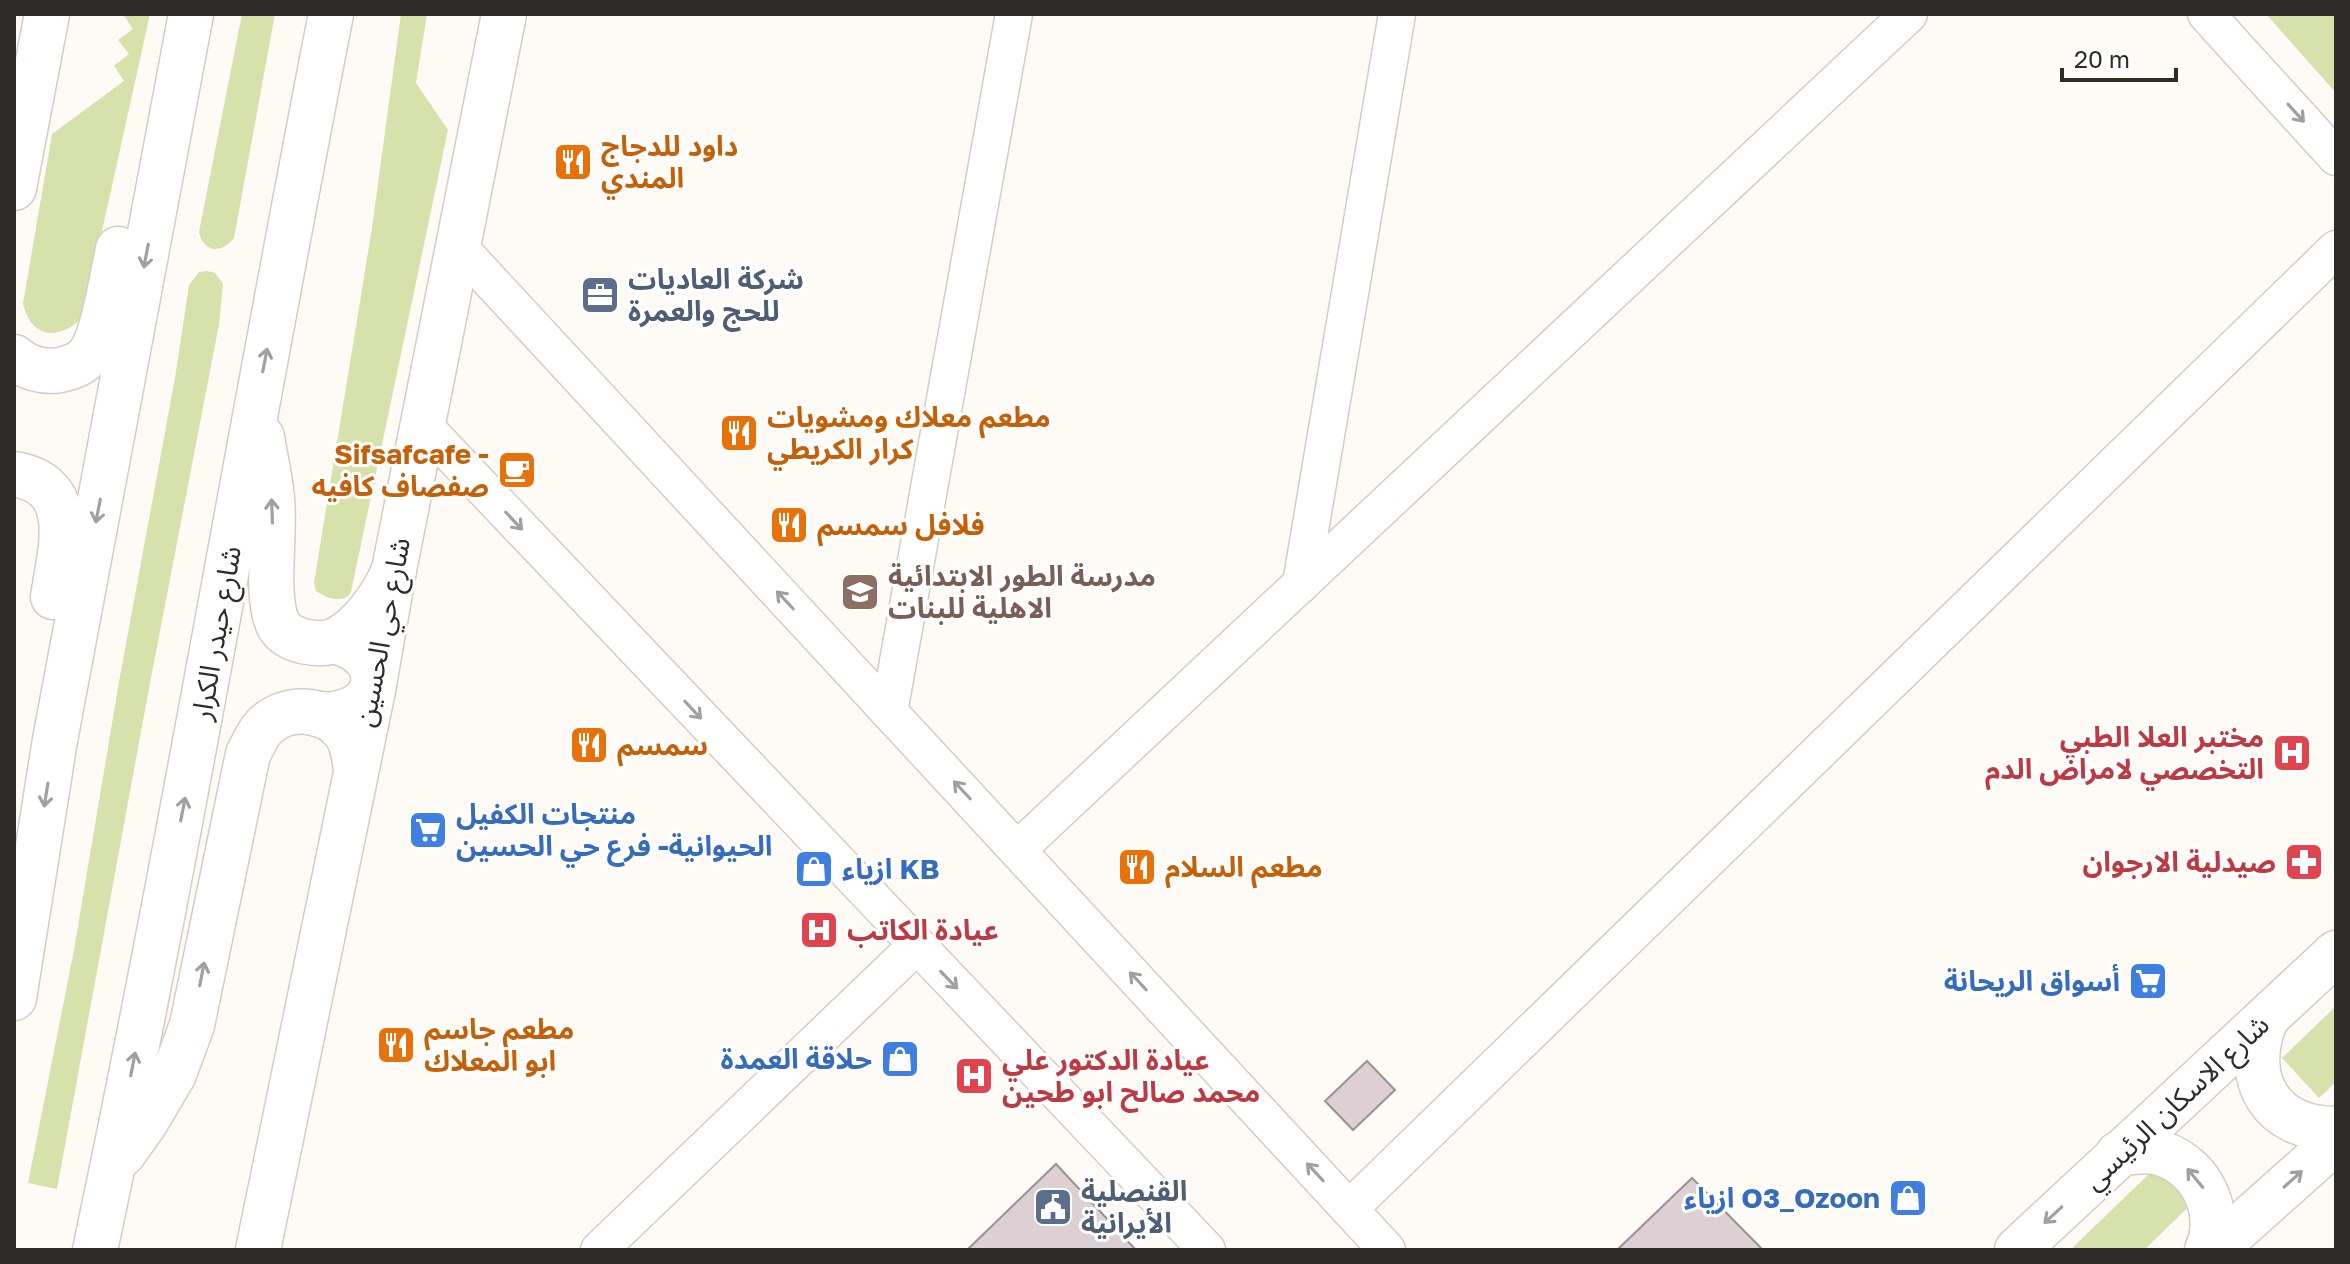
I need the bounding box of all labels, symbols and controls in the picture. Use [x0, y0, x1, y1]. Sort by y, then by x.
scale bar [2062, 32, 2176, 82]
text: 20 m [2074, 44, 2130, 73]
one-way arrow [2287, 103, 2305, 123]
place label: داود للدجاج المندي [601, 129, 738, 200]
restaurant icon: داود للدجاج المندي [552, 141, 594, 183]
one-way arrow [137, 243, 152, 268]
place label: شركة العاديات للحج والعمرة [628, 262, 804, 332]
office icon: شركة العاديات للحج والعمرة [579, 274, 621, 316]
one-way arrow [258, 348, 273, 373]
place label: مطعم معلاك ومشويات كرار الكريطي [767, 400, 1051, 471]
restaurant icon: مطعم معلاك ومشويات كرار الكريطي [718, 412, 760, 454]
place label: Sifsafcafe - صفصاف كافيه [311, 437, 489, 502]
cafe icon: Sifsafcafe - صفصاف كافيه [496, 449, 538, 491]
one-way arrow [89, 498, 104, 524]
one-way arrow [265, 498, 280, 525]
restaurant icon: فلافل سمسم [768, 504, 810, 546]
place label: فلافل سمسم [817, 508, 985, 547]
one-way arrow [505, 511, 523, 531]
street label: شارع حي الحسين [347, 534, 421, 730]
street label: شارع حيدر الكرار [184, 543, 252, 724]
place label: مدرسة الطور الابتدائية الاهلية للبنات [888, 559, 1156, 625]
school or university icon: مدرسة الطور الابتدائية الاهلية للبنات [839, 571, 881, 613]
one-way arrow [776, 590, 794, 610]
one-way arrow [683, 700, 702, 719]
place label: مختبر العلا الطبي التخصصي لامراض الدم [1985, 720, 2264, 791]
restaurant icon: سمسم [568, 724, 610, 766]
place label: سمسم [617, 728, 708, 767]
hospital icon: مختبر العلا الطبي التخصصي لامراض الدم [2271, 732, 2313, 774]
one-way arrow [953, 781, 971, 801]
one-way arrow [38, 782, 53, 807]
one-way arrow [177, 797, 192, 822]
place label: منتجات الكفيل الحيوانية- فرع حي الحسين [456, 797, 773, 868]
supermarket icon: منتجات الكفيل الحيوانية- فرع حي الحسين [407, 809, 449, 851]
pharmacy icon: صيدلية الارجوان [2283, 841, 2325, 883]
place label: صيدلية الارجوان [2083, 845, 2276, 879]
restaurant icon: مطعم السلام [1116, 846, 1158, 888]
shop icon: ازياء KB [793, 848, 835, 890]
place label: مطعم السلام [1165, 850, 1323, 889]
place label: ازياء KB [842, 852, 939, 886]
hospital icon: عيادة الكاتب [798, 909, 840, 951]
place label: عيادة الكاتب [847, 913, 999, 948]
supermarket icon: أسواق الريحانة [2127, 960, 2169, 1002]
one-way arrow [196, 961, 211, 987]
place label: أسواق الريحانة [1944, 963, 2120, 998]
one-way arrow [939, 970, 958, 989]
one-way arrow [1130, 972, 1148, 992]
street label: شارع الاسكان الرئيسي [2076, 1007, 2279, 1200]
place label: مطعم جاسم ابو المعلاك [424, 1012, 574, 1078]
restaurant icon: مطعم جاسم ابو المعلاك [375, 1024, 417, 1066]
shop icon: حلاقة العمدة [879, 1038, 921, 1080]
place label: حلاقة العمدة [721, 1042, 872, 1075]
place label: عيادة الدكتور علي محمد صالح ابو طحين [1002, 1043, 1260, 1113]
one-way arrow [126, 1052, 141, 1077]
hospital icon: عيادة الدكتور علي محمد صالح ابو طحين [953, 1055, 995, 1097]
one-way arrow [1305, 1162, 1324, 1182]
one-way arrow [2186, 1168, 2204, 1188]
one-way arrow [2283, 1171, 2303, 1189]
place label: القنصلية الأيرانية [1081, 1174, 1187, 1240]
shop icon: ازياء O3_Ozoon [1887, 1177, 1929, 1219]
place label: ازياء O3_Ozoon [1684, 1181, 1880, 1215]
public building icon: القنصلية الأيرانية [1032, 1186, 1074, 1228]
one-way arrow [2043, 1206, 2063, 1225]

